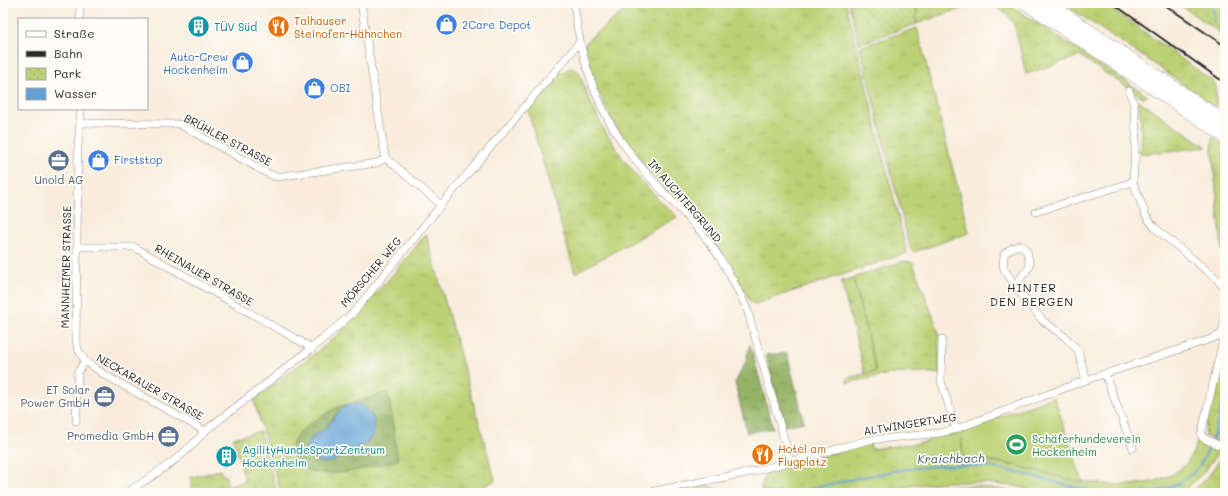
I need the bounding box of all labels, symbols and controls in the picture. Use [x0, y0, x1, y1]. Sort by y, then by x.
shop icon: 2Care Depot [434, 12, 460, 38]
place label: Talhauser Steinofen-Hähnchen [294, 13, 402, 41]
building icon: TÜV Süd [186, 14, 212, 40]
restaurant icon: Talhauser Steinofen-Hähnchen [265, 14, 291, 40]
place label: 2Care Depot [462, 17, 531, 32]
legend [18, 18, 148, 110]
place label: TÜV Süd [214, 19, 257, 34]
text: Straße [54, 25, 95, 41]
text: Bahn [54, 45, 82, 61]
place label: Auto-Crew Hockenheim [163, 49, 228, 77]
shop icon: Auto-Crew Hockenheim [230, 50, 256, 76]
text: Park [54, 65, 81, 81]
shop icon: OBI [301, 75, 327, 101]
place label: OBI [330, 80, 351, 95]
text: Wasser [54, 85, 97, 101]
street label: BRÜHLER STRASSE [182, 110, 275, 169]
office icon: Unold AG [46, 147, 72, 173]
shop icon: Firststop [85, 147, 111, 173]
place label: Firststop [114, 152, 163, 167]
street label: IM AUCHTERGRUND [645, 156, 726, 245]
place label: Unold AG [35, 172, 83, 187]
street label: MANNHEIMER STRASSE [57, 205, 74, 329]
street label: MÖRSCHER WEG [337, 233, 404, 310]
street label: RHEINAUER STRASSE [152, 240, 256, 309]
district label: HINTER DEN BERGEN [990, 279, 1074, 309]
street label: NECKARAUER STRASSE [94, 350, 206, 423]
place label: ET Solar Power GmbH [21, 382, 90, 410]
office icon: ET Solar Power GmbH [92, 383, 118, 409]
street label: ALTWINGERTWEG [862, 409, 957, 438]
office icon: Promedia GmbH [156, 423, 182, 449]
place label: Promedia GmbH [67, 428, 154, 443]
place label: Schäferhundeverein Hockenheim [1032, 431, 1141, 459]
sports icon: Schäferhundeverein Hockenheim [1003, 432, 1029, 458]
place label: Hotel am Flugplatz [778, 441, 827, 469]
place label: AgilityHundeSportZentrum Hockenheim [242, 442, 385, 470]
restaurant icon: Hotel am Flugplatz [750, 442, 776, 468]
building icon: AgilityHundeSportZentrum Hockenheim [213, 443, 239, 469]
water label: Kraichbach [917, 449, 985, 467]

